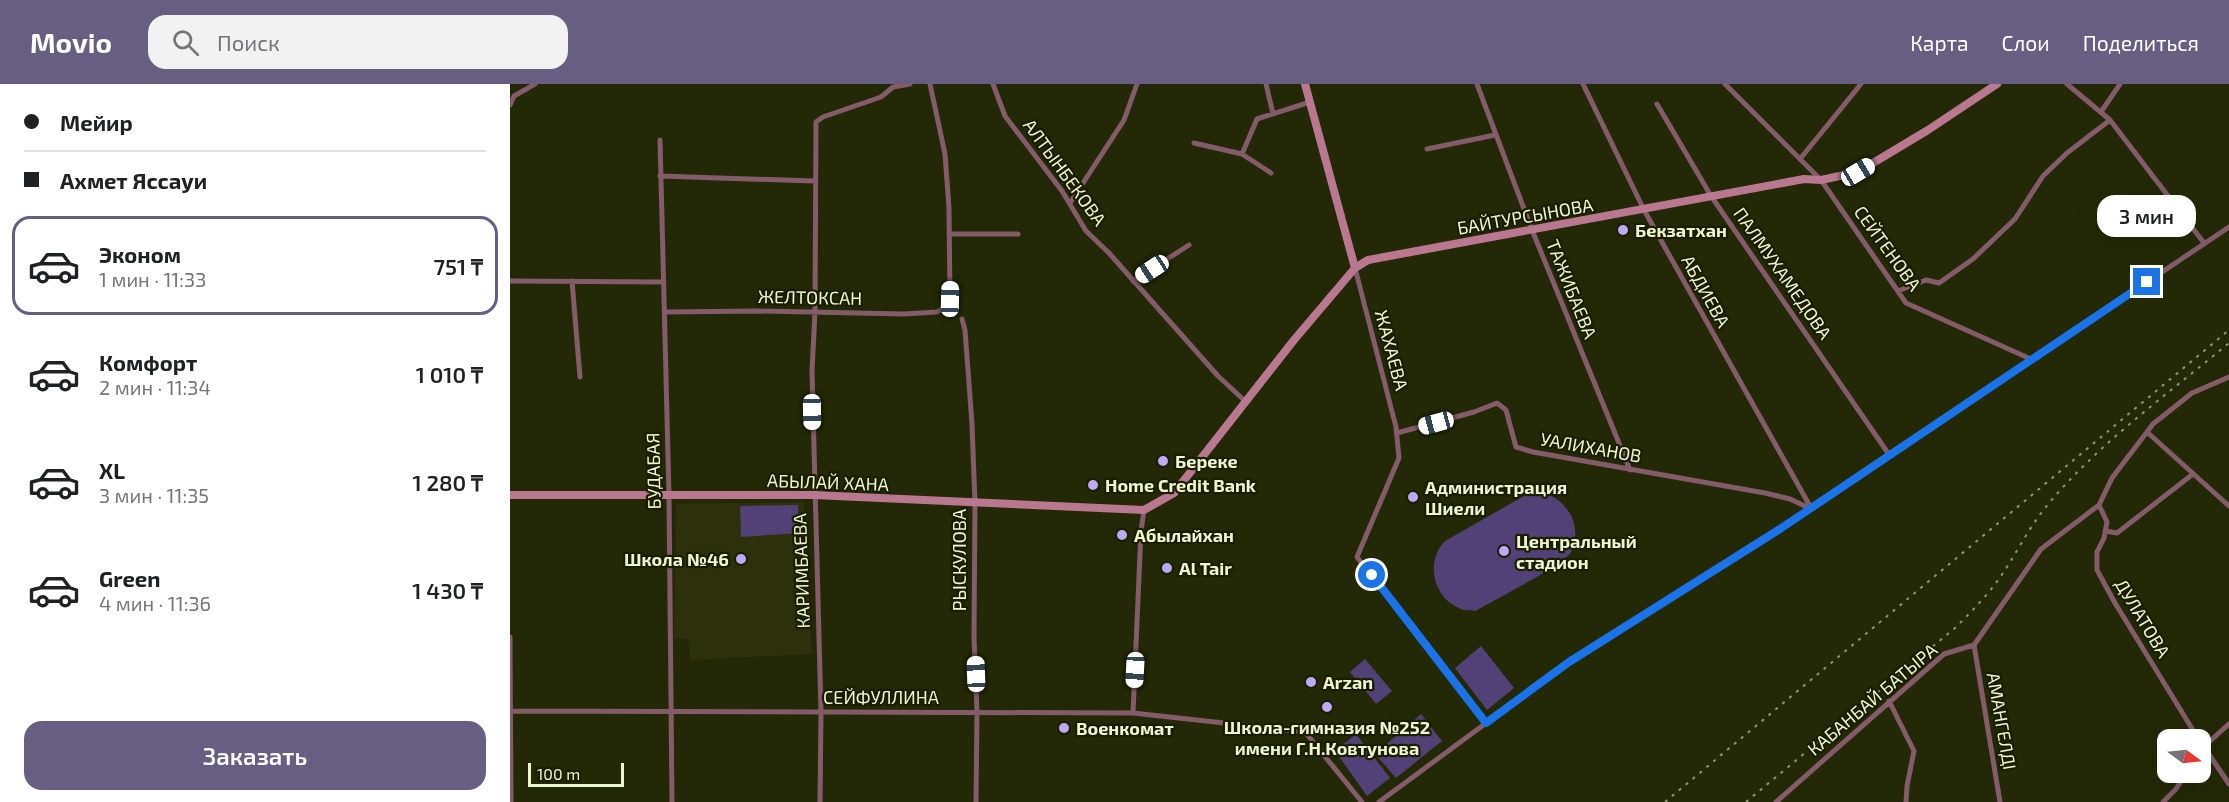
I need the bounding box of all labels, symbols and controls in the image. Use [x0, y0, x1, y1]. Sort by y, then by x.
search box [148, 15, 568, 69]
text: Movio [30, 25, 112, 59]
icon: search [169, 26, 202, 59]
text: Поиск [217, 29, 280, 55]
text: Карта [1910, 30, 1969, 55]
text: Слои [2002, 30, 2050, 55]
text: Поделиться [2083, 30, 2199, 55]
text: Мейир [60, 109, 133, 135]
street label: АЛТЫНБЕКОВА [1019, 114, 1112, 230]
car [1838, 155, 1878, 189]
text: Ахмет Яссауи [60, 167, 207, 193]
street label: БАЙТУРСЫНОВА [1455, 193, 1595, 239]
callout: 3 мин [2098, 195, 2196, 237]
street label: СЕЙТЕНОВА [1850, 201, 1927, 295]
street label: ПАЛМУХАМЕДОВА [1729, 203, 1837, 344]
text: 3 мин [2119, 204, 2174, 228]
place label: Бекзатхан [1635, 219, 1727, 241]
marker: Бекзатхан [1616, 223, 1630, 237]
street label: ТАЖИБАЕВА [1542, 236, 1602, 342]
icon: car [27, 239, 81, 293]
text: Эконом [99, 241, 181, 267]
street label: АБДИЕВА [1677, 251, 1735, 332]
car [1132, 252, 1172, 286]
text: 751 ₸ [434, 253, 483, 279]
text: 1 мин · 11:33 [99, 267, 206, 291]
route end [2133, 268, 2160, 295]
car [941, 281, 959, 317]
street label: ЖЕЛТОКСАН [758, 285, 862, 309]
street label: ЖАХАЕВА [1371, 307, 1413, 393]
icon: car [27, 347, 81, 401]
text: Комфорт [99, 349, 197, 375]
text: 1 010 ₸ [416, 361, 483, 387]
text: 2 мин · 11:34 [99, 375, 211, 399]
car [803, 394, 821, 430]
car [1416, 410, 1456, 436]
street label: УАЛИХАНОВ [1539, 427, 1643, 467]
street label: БУДАБАЯ [641, 433, 665, 509]
place label: Береке [1175, 450, 1238, 472]
marker: Береке [1156, 454, 1170, 468]
icon: car [27, 455, 81, 509]
text: XL [99, 457, 125, 483]
text: 1 280 ₸ [412, 469, 483, 495]
street label: АБЫЛАЙ ХАНА [767, 469, 890, 495]
place label: Home Credit Bank [1105, 474, 1256, 496]
place label: Администрация Шиели [1425, 476, 1567, 519]
marker: Home Credit Bank [1086, 478, 1100, 492]
text: 3 мин · 11:35 [99, 483, 209, 507]
marker: Администрация Шиели [1406, 490, 1420, 504]
street label: РЫСКУЛОВА [948, 508, 970, 611]
street label: КАРИМБАЕВА [788, 512, 814, 629]
place label: Абылайхан [1134, 524, 1234, 546]
marker: Абылайхан [1115, 528, 1129, 542]
place label: Центральный стадион [1516, 530, 1637, 573]
marker: Центральный стадион [1497, 544, 1511, 558]
place label: Школа №46 [624, 548, 729, 570]
marker: Школа №46 [734, 552, 748, 566]
place label: Al Tair [1179, 557, 1232, 579]
marker: Al Tair [1160, 561, 1174, 575]
route start [1358, 561, 1385, 588]
icon: car [27, 563, 81, 617]
text: Green [99, 565, 161, 591]
street label: ДУЛАТОВА [2111, 575, 2176, 662]
text: 1 430 ₸ [412, 577, 483, 603]
text: 4 мин · 11:36 [99, 591, 211, 615]
street label: КАБАНБАЙ БАТЫРА [1803, 638, 1942, 760]
car [1125, 652, 1145, 688]
car [966, 656, 986, 692]
place label: Arzan [1323, 671, 1373, 693]
street label: АМАНГЕЛДІ [1983, 671, 2021, 771]
marker: Arzan [1304, 675, 1318, 689]
street label: СЕЙФУЛЛИНА [823, 686, 940, 708]
marker: Школа-гимназия №252 имени Г.Н.Ковтунова [1320, 700, 1334, 714]
place label: Школа-гимназия №252 имени Г.Н.Ковтунова [1224, 716, 1430, 759]
place label: Военкомат [1076, 717, 1174, 739]
button: Заказать [24, 721, 486, 790]
marker: Военкомат [1057, 721, 1071, 735]
north arrow [2157, 729, 2211, 783]
map controls [2157, 729, 2211, 783]
scale bar [528, 760, 624, 788]
text: 100 m [537, 764, 580, 783]

